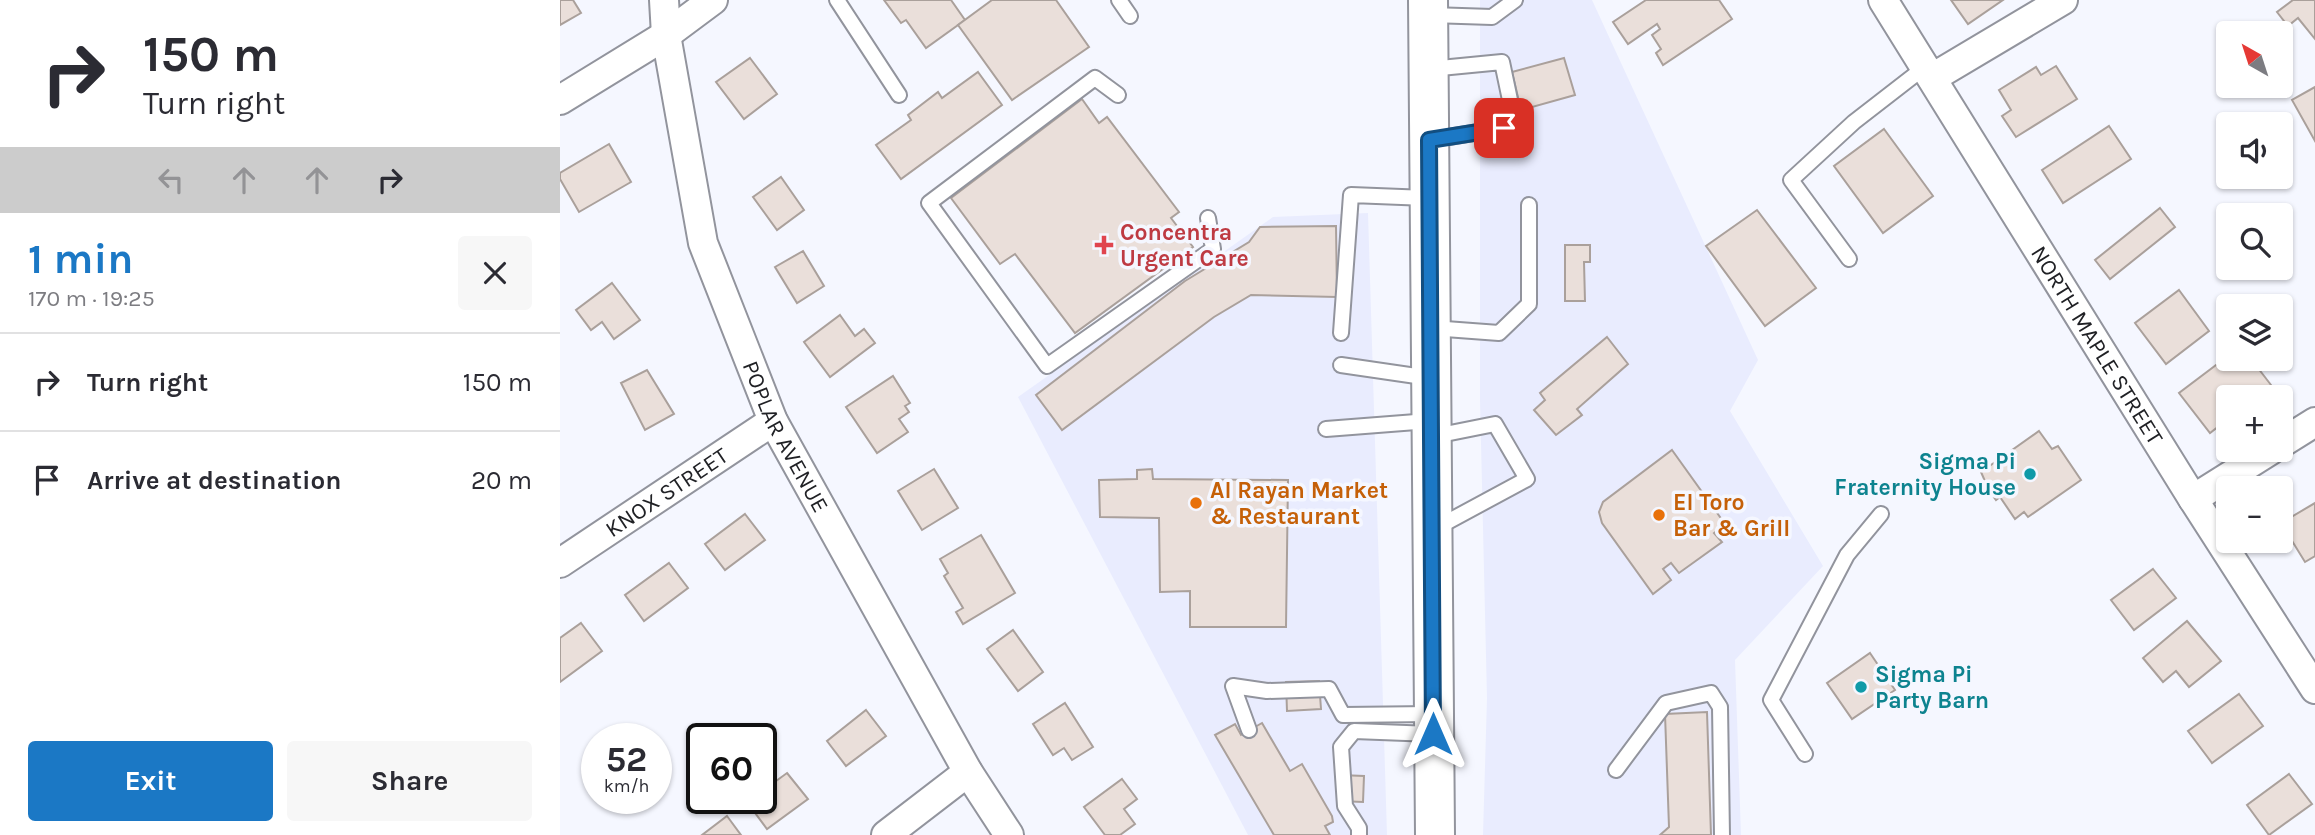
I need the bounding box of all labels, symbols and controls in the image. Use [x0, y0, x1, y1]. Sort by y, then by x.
north arrow [2216, 21, 2292, 98]
map controls [2216, 21, 2293, 553]
text: 150 m [143, 26, 279, 83]
icon: right [28, 28, 119, 119]
text: Turn right [143, 85, 285, 122]
pin [1474, 98, 1534, 158]
icon: arrive [1485, 109, 1523, 147]
button: sound [2216, 112, 2293, 189]
icon: left [152, 161, 190, 199]
icon: ahead [225, 161, 263, 199]
icon: ahead [298, 161, 336, 199]
icon: right [371, 161, 409, 199]
button: search [2216, 203, 2293, 280]
place label: Concentra Urgent Care [1120, 219, 1249, 272]
text: 1 min [28, 234, 133, 284]
marker: Concentra Urgent Care [1094, 235, 1114, 255]
button: close [458, 236, 532, 310]
street label: NORTH MAPLE STREET [2025, 241, 2169, 449]
text: 170 m · 19:25 [28, 285, 155, 312]
button: layers [2216, 294, 2293, 371]
street label: POPLAR AVENUE [737, 357, 835, 517]
icon: right [28, 363, 66, 401]
text: Turn right [87, 367, 208, 398]
text: 150 m [463, 367, 532, 398]
button: + [2216, 385, 2293, 462]
street label: KNOX STREET [600, 441, 733, 542]
place label: Sigma Pi Fraternity House [1834, 448, 2016, 501]
icon: arrive [28, 461, 66, 499]
text: Arrive at destination [87, 465, 341, 496]
text: 20 m [471, 465, 532, 496]
marker: Sigma Pi Fraternity House [2022, 466, 2038, 482]
button: − [2216, 476, 2293, 553]
place label: Al Rayan Market & Restaurant [1210, 477, 1388, 530]
place label: El Toro Bar & Grill [1673, 489, 1790, 542]
marker: Al Rayan Market & Restaurant [1188, 495, 1204, 511]
marker: El Toro Bar & Grill [1651, 507, 1667, 523]
place label: Sigma Pi Party Barn [1875, 661, 1989, 714]
marker: Sigma Pi Party Barn [1853, 679, 1869, 695]
position arrow [1396, 697, 1470, 771]
speed limit sign: 60 [686, 723, 777, 814]
text: 52 [606, 739, 647, 780]
button: Exit [28, 741, 273, 821]
button: Share [287, 741, 532, 821]
text: km/h [604, 775, 649, 797]

